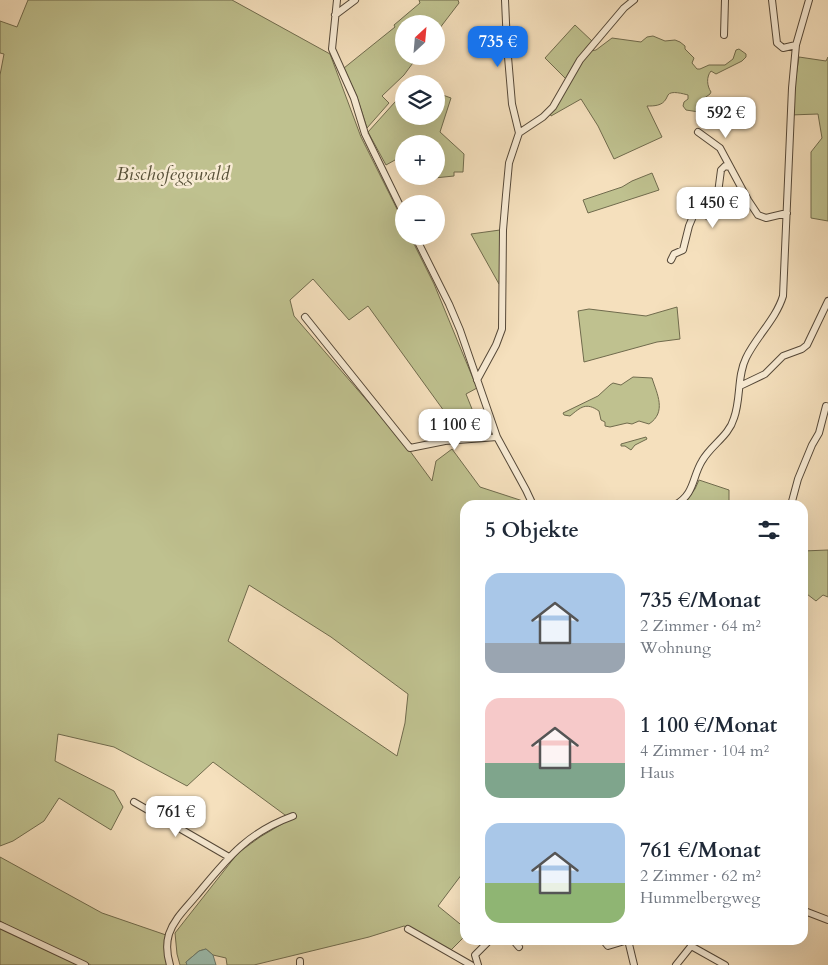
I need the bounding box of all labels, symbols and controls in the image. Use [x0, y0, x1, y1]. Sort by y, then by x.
north arrow [395, 15, 445, 65]
map controls [395, 15, 445, 245]
pin: 735 € [463, 26, 533, 68]
text: 735 € [479, 31, 517, 53]
button: layers [395, 75, 445, 125]
pin: 592 € [691, 96, 761, 139]
text: 592 € [707, 102, 745, 124]
button: + [395, 135, 445, 185]
park label: Bischofeggwald [116, 161, 231, 187]
pin: 1 450 € [667, 186, 759, 229]
text: 1 450 € [688, 192, 738, 214]
button: − [395, 195, 445, 245]
pin: 1 100 € [409, 408, 501, 451]
text: 1 100 € [430, 414, 480, 436]
text: 5 Objekte [485, 516, 579, 545]
icon: filters [755, 516, 783, 544]
text: 735 €/Monat [640, 586, 761, 615]
icon: home [525, 593, 585, 653]
text: 2 Zimmer · 64 m² [640, 615, 761, 637]
text: Wohnung [640, 637, 711, 659]
text: 1 100 €/Monat [640, 711, 777, 740]
icon: home [525, 718, 585, 778]
text: 4 Zimmer · 104 m² [640, 740, 769, 762]
text: Haus [640, 762, 674, 784]
pin: 761 € [141, 796, 211, 838]
text: 761 € [157, 801, 195, 823]
text: 761 €/Monat [640, 836, 761, 865]
icon: home [525, 843, 585, 903]
text: 2 Zimmer · 62 m² [640, 865, 761, 887]
text: Hummelbergweg [640, 887, 760, 909]

